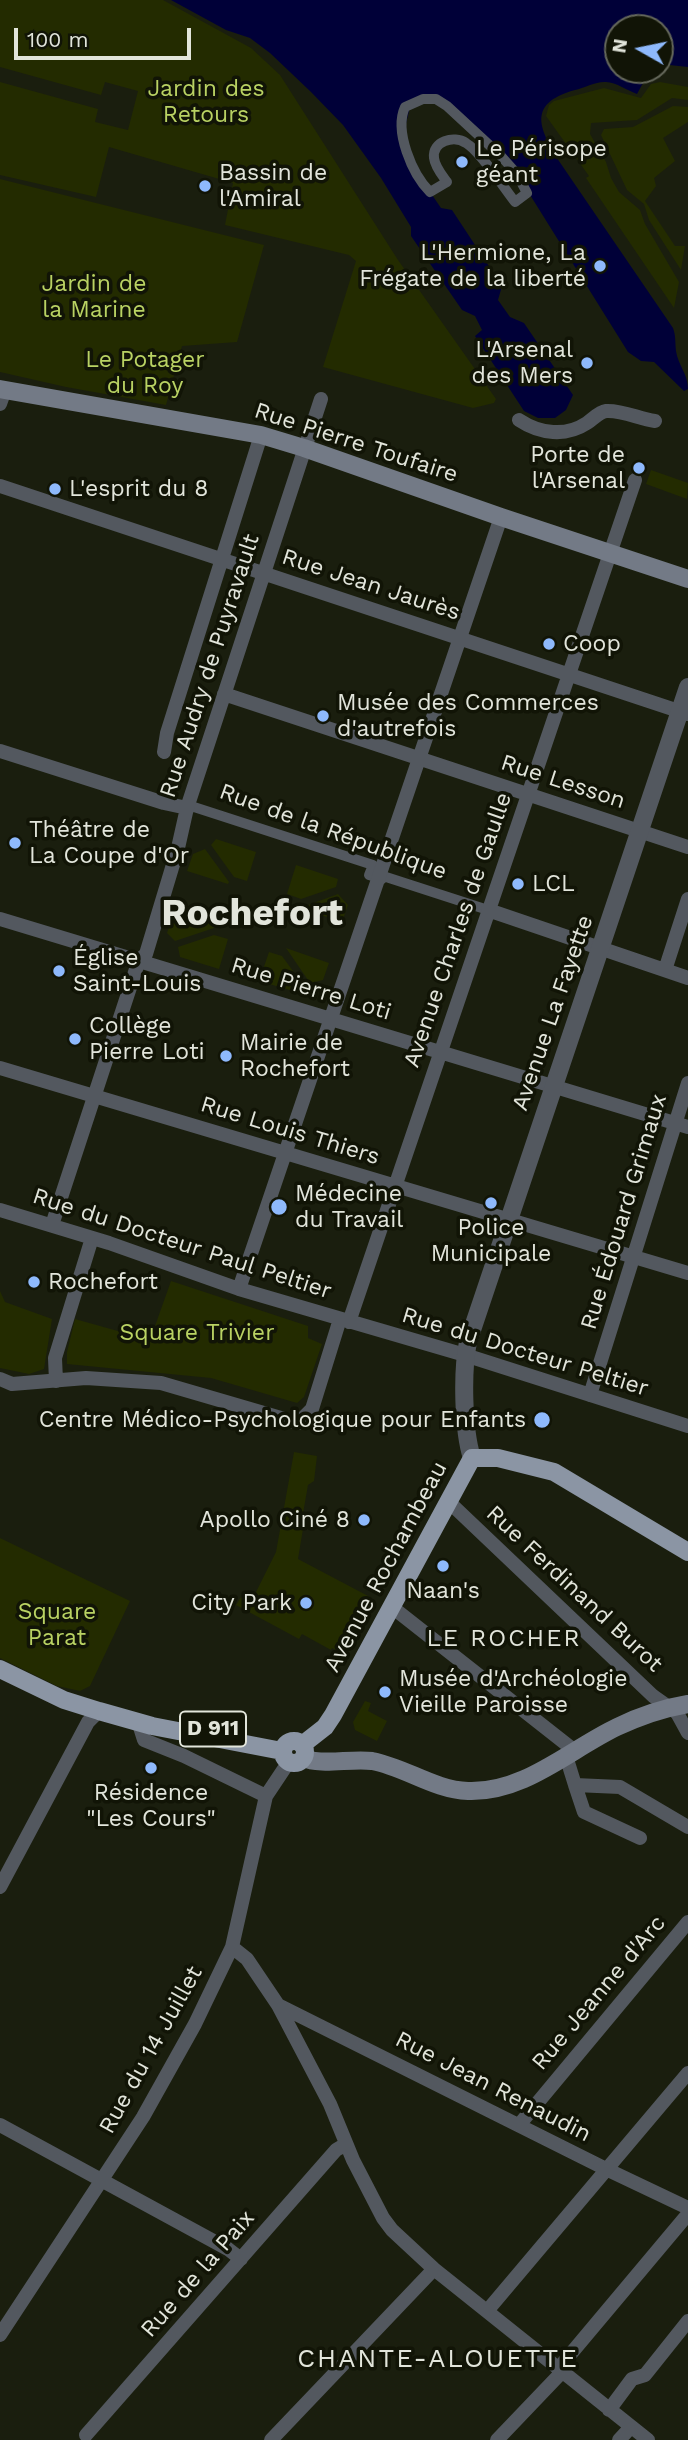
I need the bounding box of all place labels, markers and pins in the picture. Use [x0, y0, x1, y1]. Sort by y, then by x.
place label: Le Périsope géant [476, 135, 607, 189]
marker: Le Périsope géant [454, 154, 470, 170]
place label: Bassin de l'Amiral [219, 159, 327, 213]
marker: Bassin de l'Amiral [197, 178, 213, 194]
place label: L'Hermione, La Frégate de la liberté [359, 239, 586, 293]
marker: L'Hermione, La Frégate de la liberté [592, 258, 608, 274]
place label: L'Arsenal des Mers [472, 336, 573, 390]
marker: L'Arsenal des Mers [579, 355, 595, 371]
place label: Porte de l'Arsenal [530, 441, 625, 495]
marker: Porte de l'Arsenal [631, 460, 647, 476]
place label: L'esprit du 8 [69, 475, 208, 503]
marker: L'esprit du 8 [47, 481, 63, 497]
place label: Coop [563, 630, 621, 658]
marker: Coop [541, 636, 557, 652]
place label: Musée des Commerces d'autrefois [337, 689, 599, 743]
marker: Musée des Commerces d'autrefois [315, 708, 331, 724]
place label: Théâtre de La Coupe d'Or [29, 816, 189, 870]
marker: Théâtre de La Coupe d'Or [7, 835, 23, 851]
place label: LCL [532, 870, 575, 898]
marker: LCL [510, 876, 526, 892]
place label: Église Saint-Louis [73, 944, 201, 998]
marker: Église Saint-Louis [51, 963, 67, 979]
place label: Collège Pierre Loti [89, 1012, 205, 1066]
place label: Mairie de Rochefort [240, 1029, 350, 1083]
marker: Collège Pierre Loti [67, 1031, 83, 1047]
marker: Mairie de Rochefort [218, 1048, 234, 1064]
place label: Médecine du Travail [295, 1180, 403, 1234]
marker: Police Municipale [483, 1195, 499, 1211]
marker: Médecine du Travail [269, 1197, 289, 1217]
place label: Police Municipale [431, 1214, 551, 1268]
place label: Rochefort [48, 1268, 158, 1296]
marker: Rochefort [26, 1274, 42, 1290]
place label: Centre Médico-Psychologique pour Enfants [39, 1406, 526, 1434]
marker: Centre Médico-Psychologique pour Enfants [532, 1410, 552, 1430]
place label: Apollo Ciné 8 [199, 1506, 350, 1534]
marker: Apollo Ciné 8 [356, 1512, 372, 1528]
marker: Naan's [435, 1558, 451, 1574]
place label: Naan's [406, 1577, 480, 1605]
place label: City Park [191, 1589, 292, 1617]
marker: City Park [298, 1595, 314, 1611]
place label: Musée d'Archéologie Vieille Paroisse [399, 1665, 627, 1719]
marker: Musée d'Archéologie Vieille Paroisse [377, 1684, 393, 1700]
marker: Résidence "Les Cours" [143, 1760, 159, 1776]
place label: Résidence "Les Cours" [86, 1779, 216, 1833]

